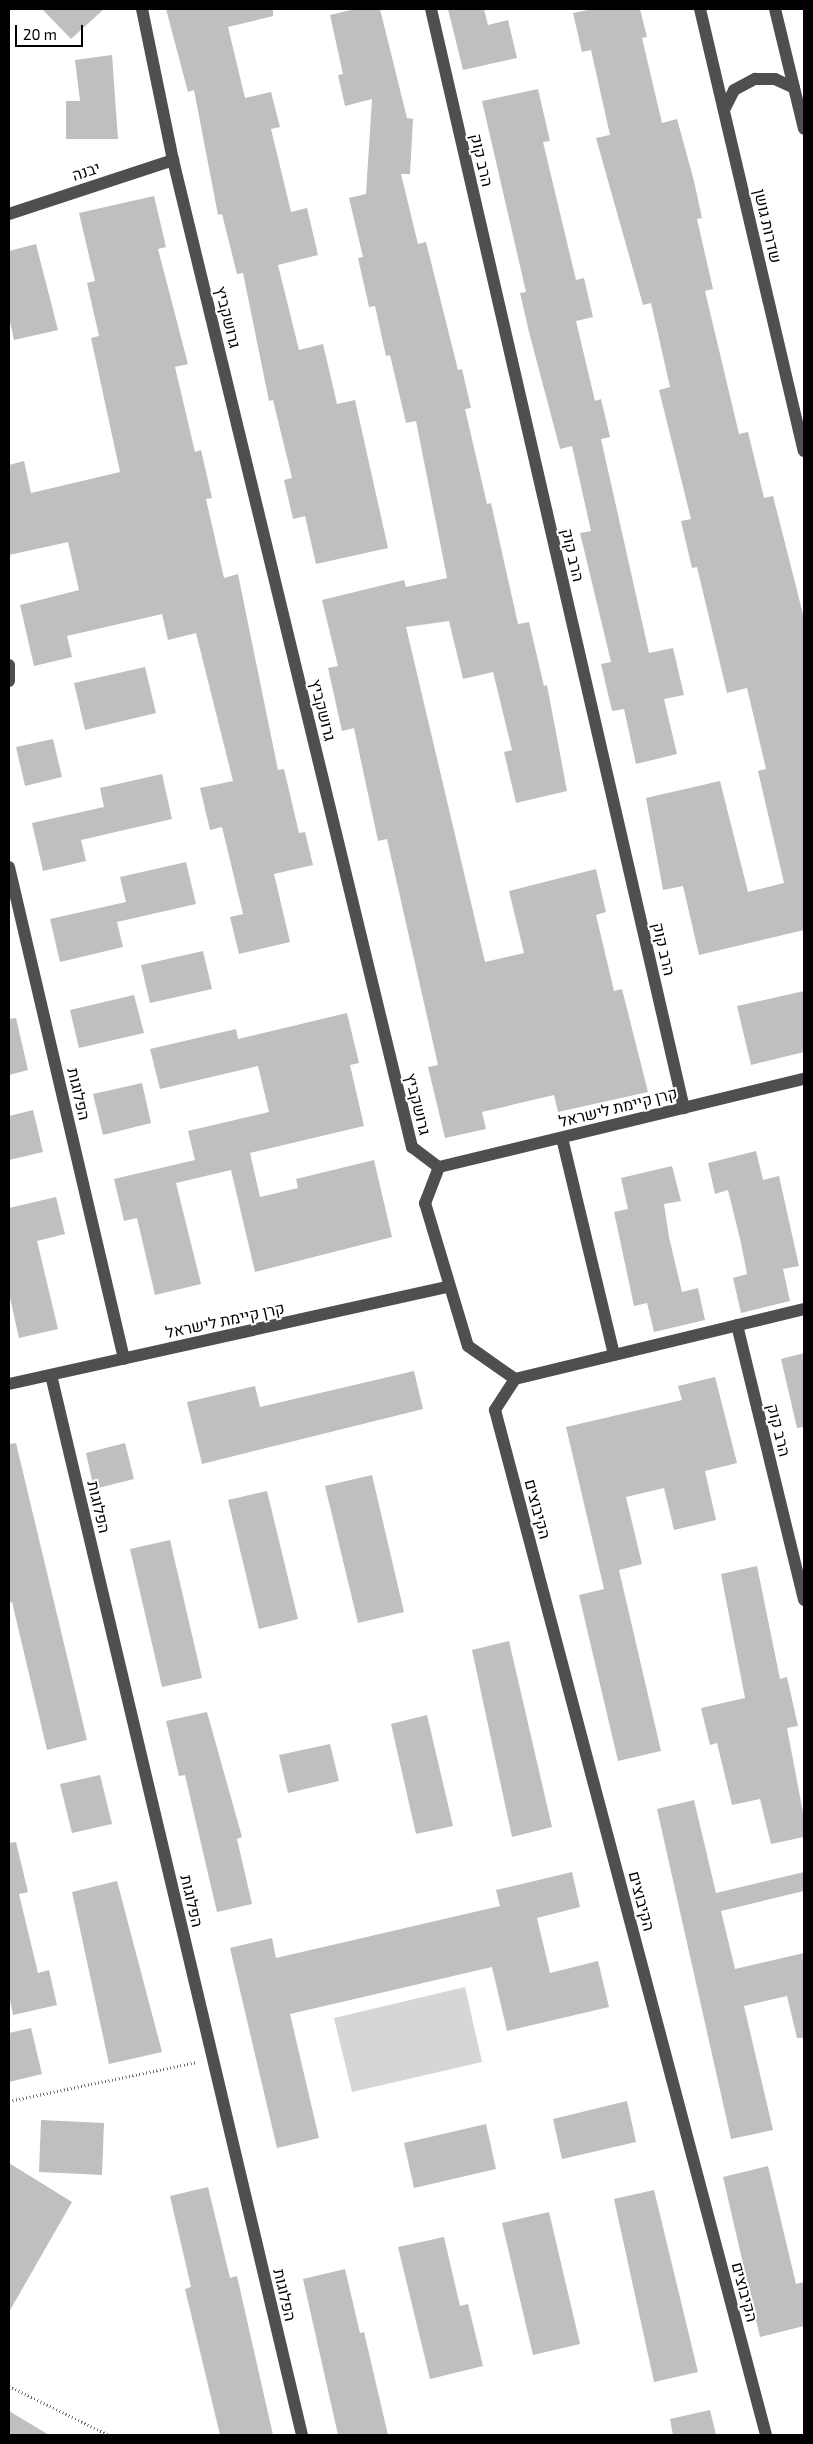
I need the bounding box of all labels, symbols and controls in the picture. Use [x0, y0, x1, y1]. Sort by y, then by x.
scale bar [18, 15, 85, 47]
text: 20 m [23, 25, 57, 43]
street label: הרב קוק [467, 132, 497, 188]
street label: יבנה [69, 157, 103, 185]
street label: שדרות גושן [750, 187, 786, 265]
street label: גרושקביץ [211, 284, 245, 350]
street label: הרב קוק [558, 527, 588, 583]
street label: גרושקביץ [306, 677, 340, 743]
street label: הרב קוק [649, 921, 679, 977]
street label: הפלוגות [64, 1066, 94, 1122]
street label: גרושקביץ [401, 1071, 435, 1137]
street label: קרן קיימת לישראל [557, 1083, 679, 1131]
street label: קרן קיימת לישראל [164, 1298, 286, 1342]
street label: הרב קוק [763, 1402, 795, 1458]
street label: הקיבוצים [521, 1477, 555, 1541]
street label: הפלוגות [84, 1479, 114, 1535]
street label: הקיבוצים [625, 1869, 659, 1933]
street label: הפלוגות [177, 1873, 207, 1929]
street label: הקיבוצים [728, 2260, 762, 2324]
street label: הפלוגות [270, 2267, 300, 2323]

